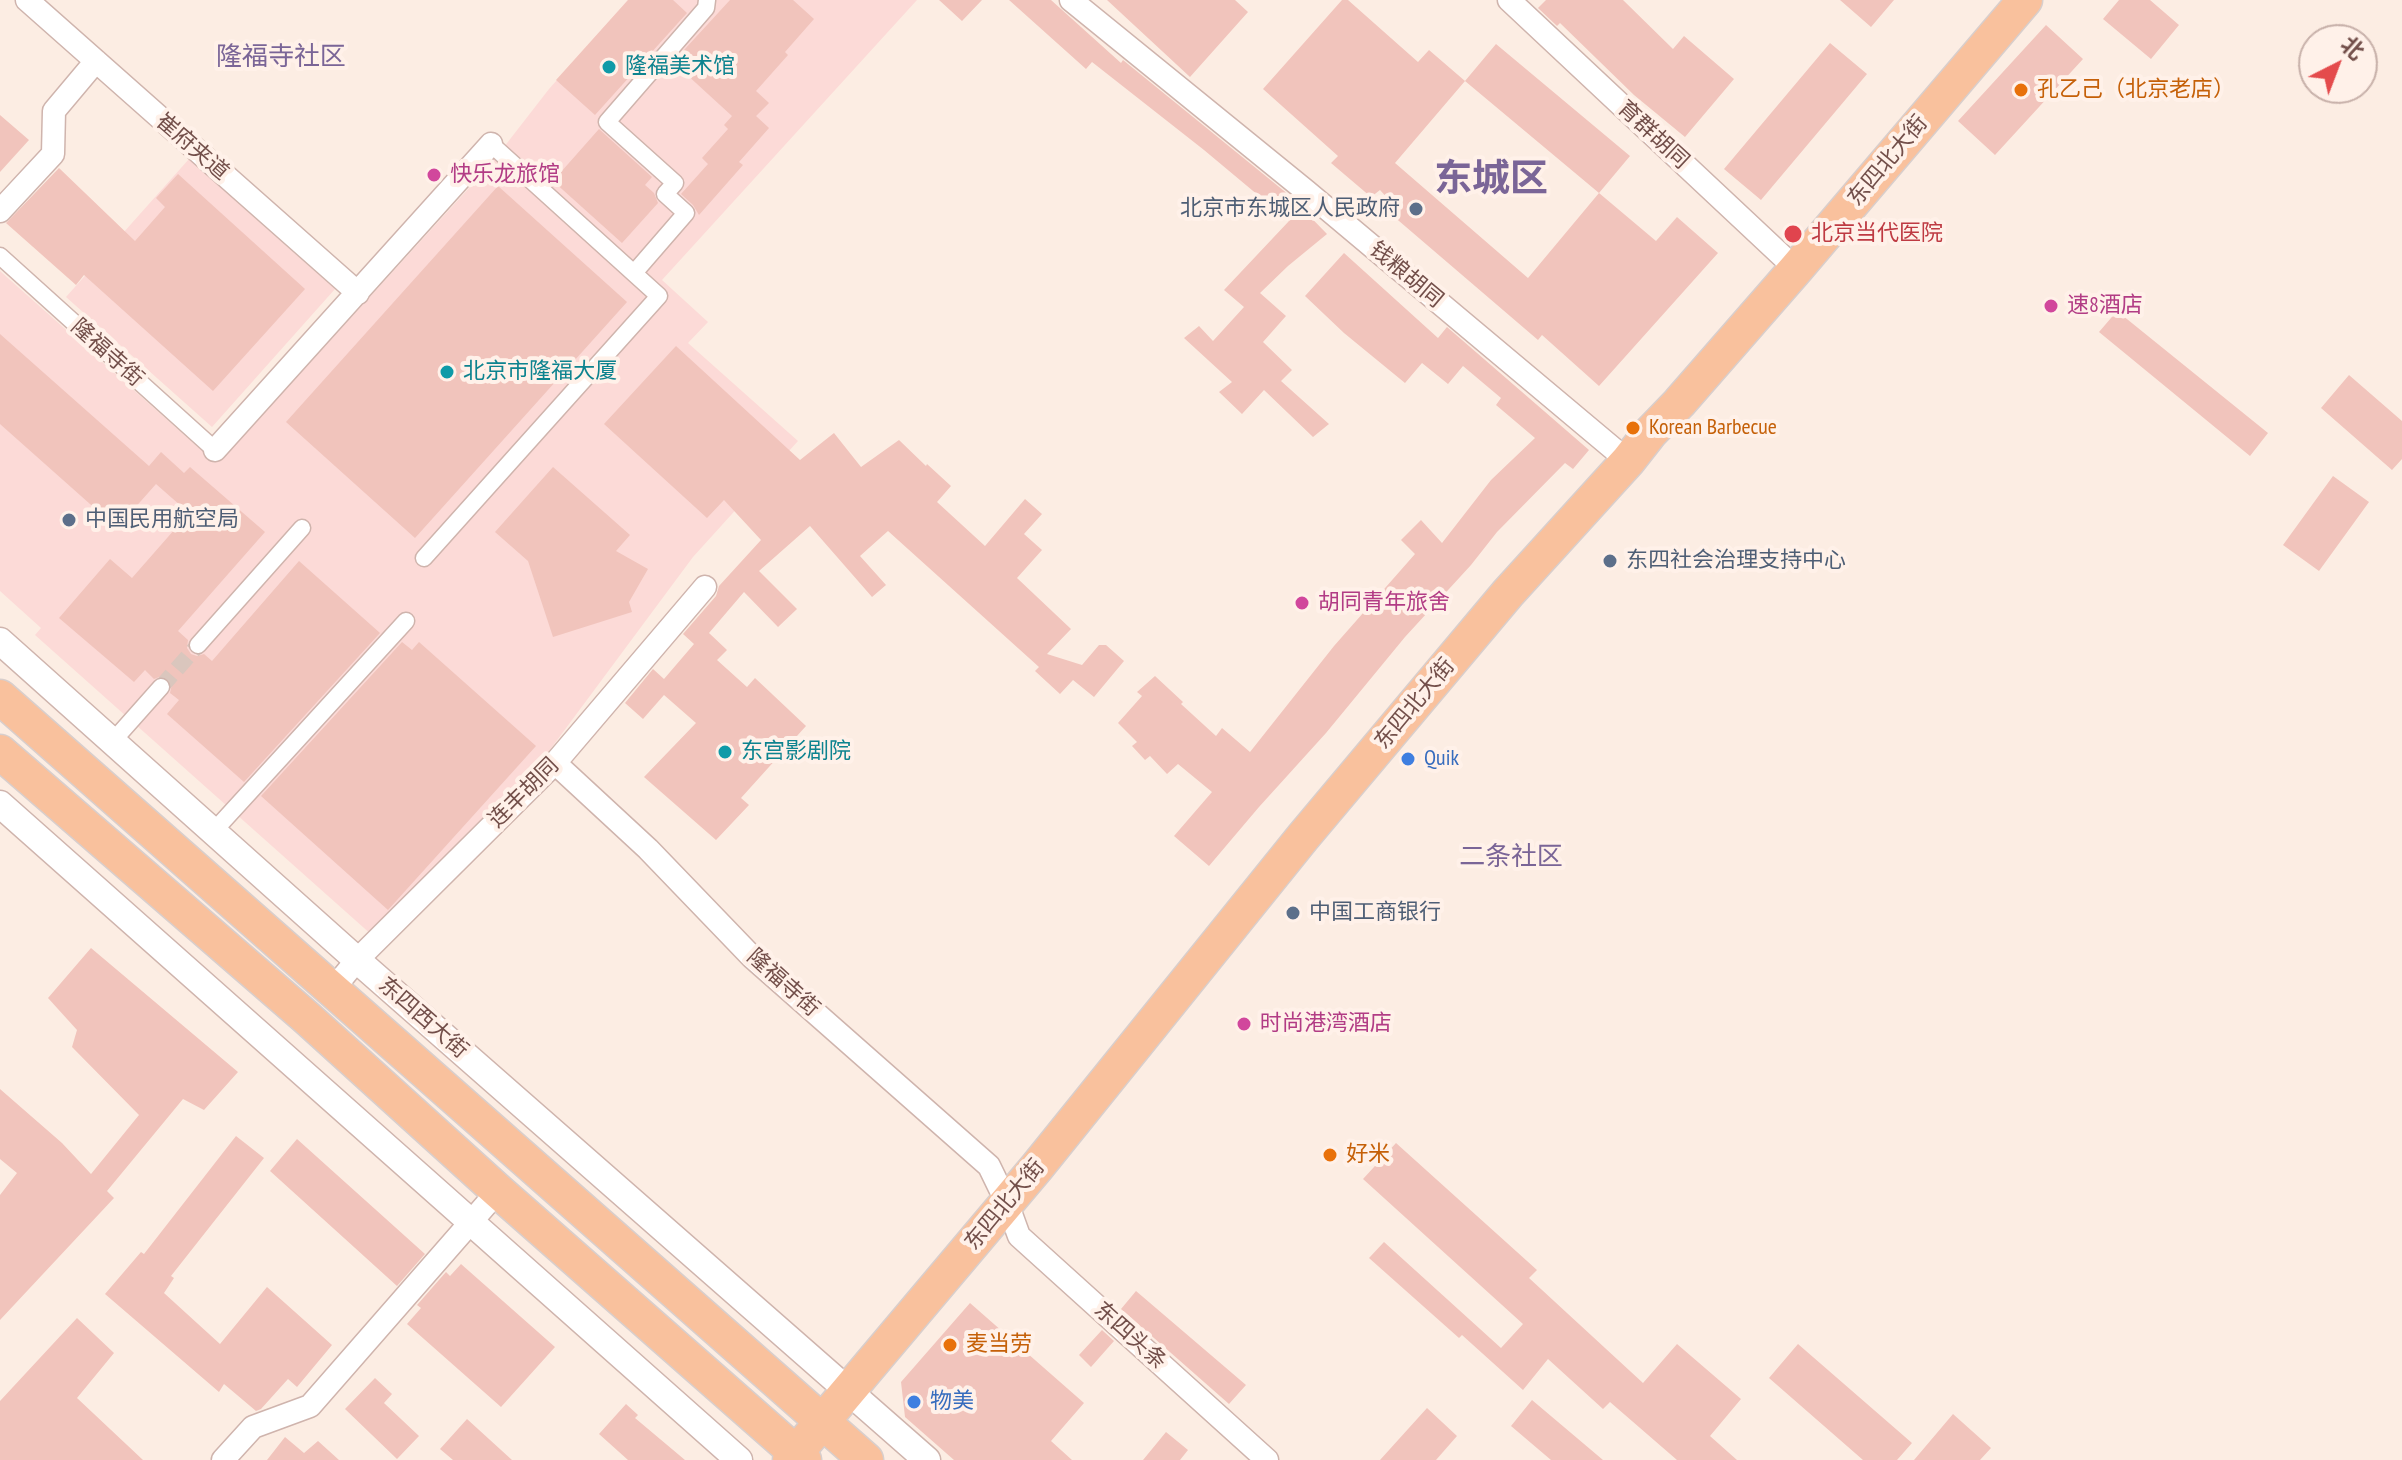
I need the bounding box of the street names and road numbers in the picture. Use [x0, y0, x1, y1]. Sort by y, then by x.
street label: 育群胡同 [1612, 95, 1694, 175]
street label: 崔府夹道 [150, 108, 234, 186]
street label: 东四北大街 [1843, 110, 1933, 212]
street label: 钱粮胡同 [1364, 237, 1448, 313]
street label: 隆福寺街 [65, 314, 149, 392]
street label: 东四北大街 [1370, 653, 1460, 755]
street label: 连丰胡同 [484, 753, 564, 833]
street label: 隆福寺街 [741, 944, 825, 1022]
street label: 东四西大街 [373, 972, 473, 1064]
street label: 东四北大街 [960, 1154, 1050, 1256]
street label: 东四头条 [1088, 1297, 1172, 1375]

